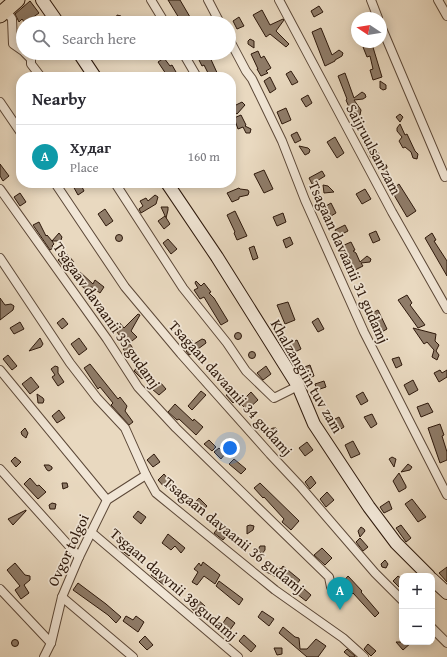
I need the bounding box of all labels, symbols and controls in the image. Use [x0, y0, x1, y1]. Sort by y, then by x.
north arrow [351, 12, 387, 48]
search box [16, 16, 236, 60]
icon: search [30, 27, 52, 49]
text: Search here [62, 28, 136, 49]
text: Nearby [32, 86, 86, 111]
street label: Saijruulsan zam [341, 100, 407, 199]
text: Худаг [70, 137, 111, 158]
text: A [41, 147, 49, 166]
text: 160 m [188, 147, 220, 166]
text: Place [70, 158, 99, 177]
street label: Tsagaan davaanii 31 gudamj [304, 177, 394, 347]
street label: Tsagaav davaanii 35 gudamj [48, 237, 166, 393]
street label: Khalzangiin tuv zam [266, 315, 349, 437]
street label: Tsagaan davaanii 34 gudamj [164, 316, 298, 460]
your location [220, 438, 240, 458]
street label: Tsagaan davaanii 36 gudamj [159, 471, 309, 599]
street label: Ovgor tolgoi [42, 510, 94, 590]
street label: Tsgaan davvnii 38 gudamj [106, 523, 242, 645]
map controls [399, 573, 435, 645]
button: + [399, 573, 435, 609]
pin: A [327, 577, 353, 610]
button: − [399, 609, 435, 645]

